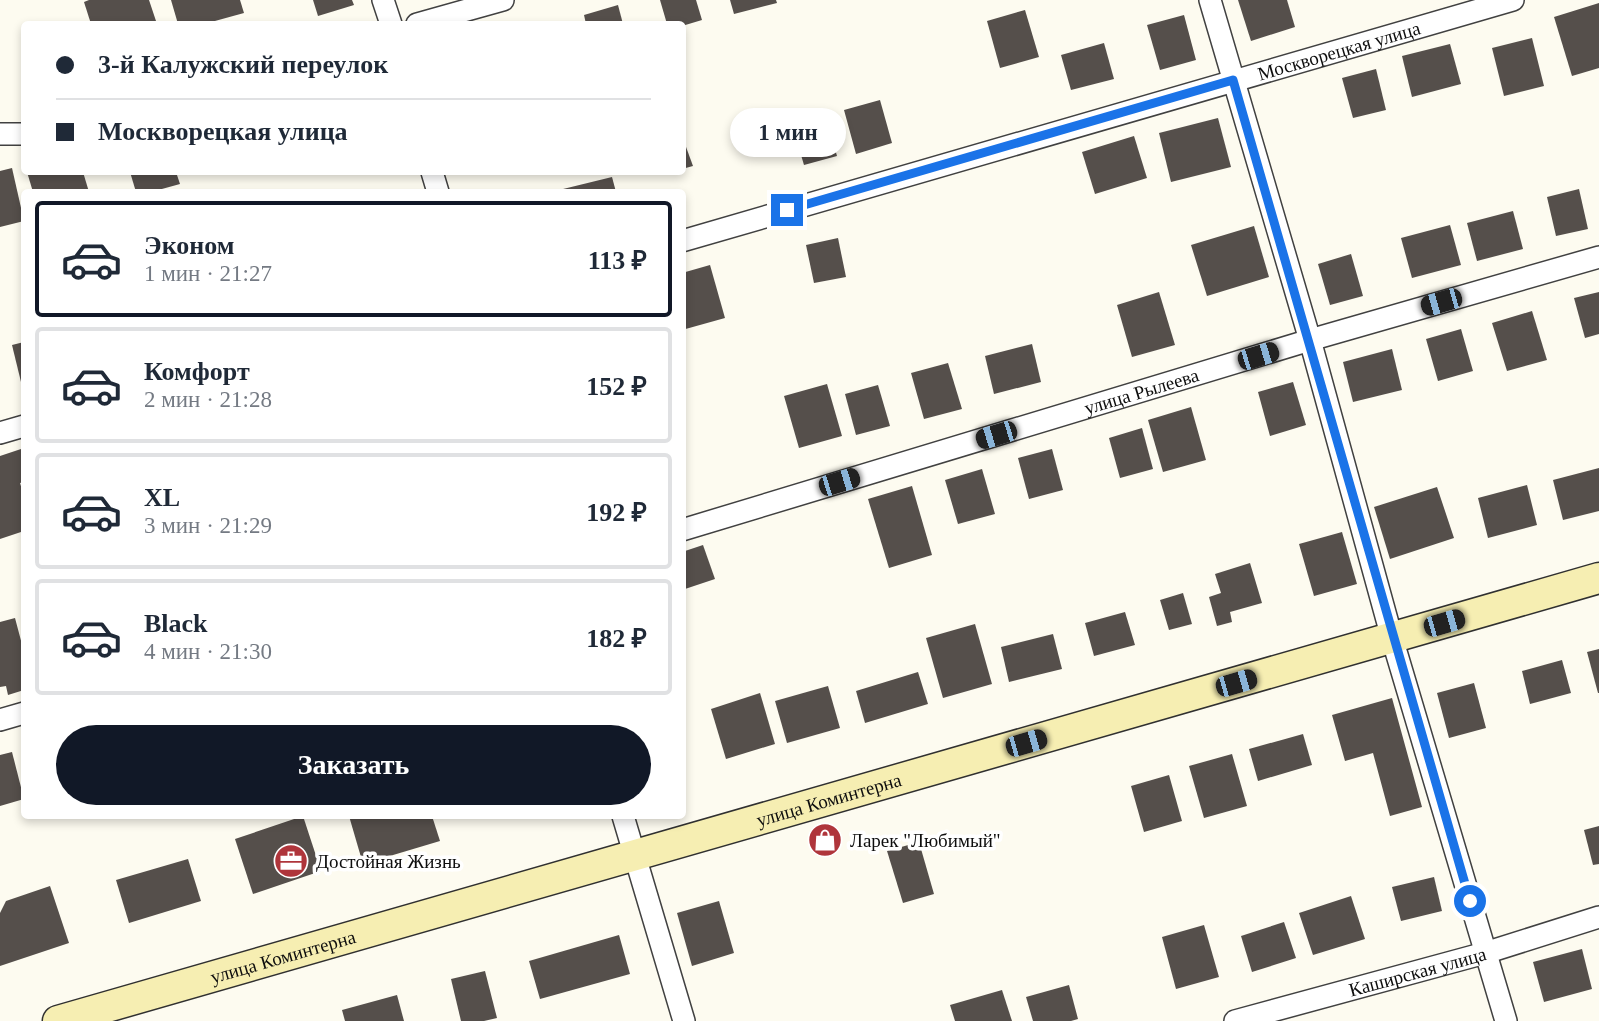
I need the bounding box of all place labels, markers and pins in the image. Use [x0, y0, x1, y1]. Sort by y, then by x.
shop icon: Ларек "Любимый" [806, 821, 844, 859]
place label: Ларек "Любимый" [850, 830, 1001, 851]
office icon: Достойная Жизнь [272, 842, 310, 880]
place label: Достойная Жизнь [316, 851, 461, 872]

